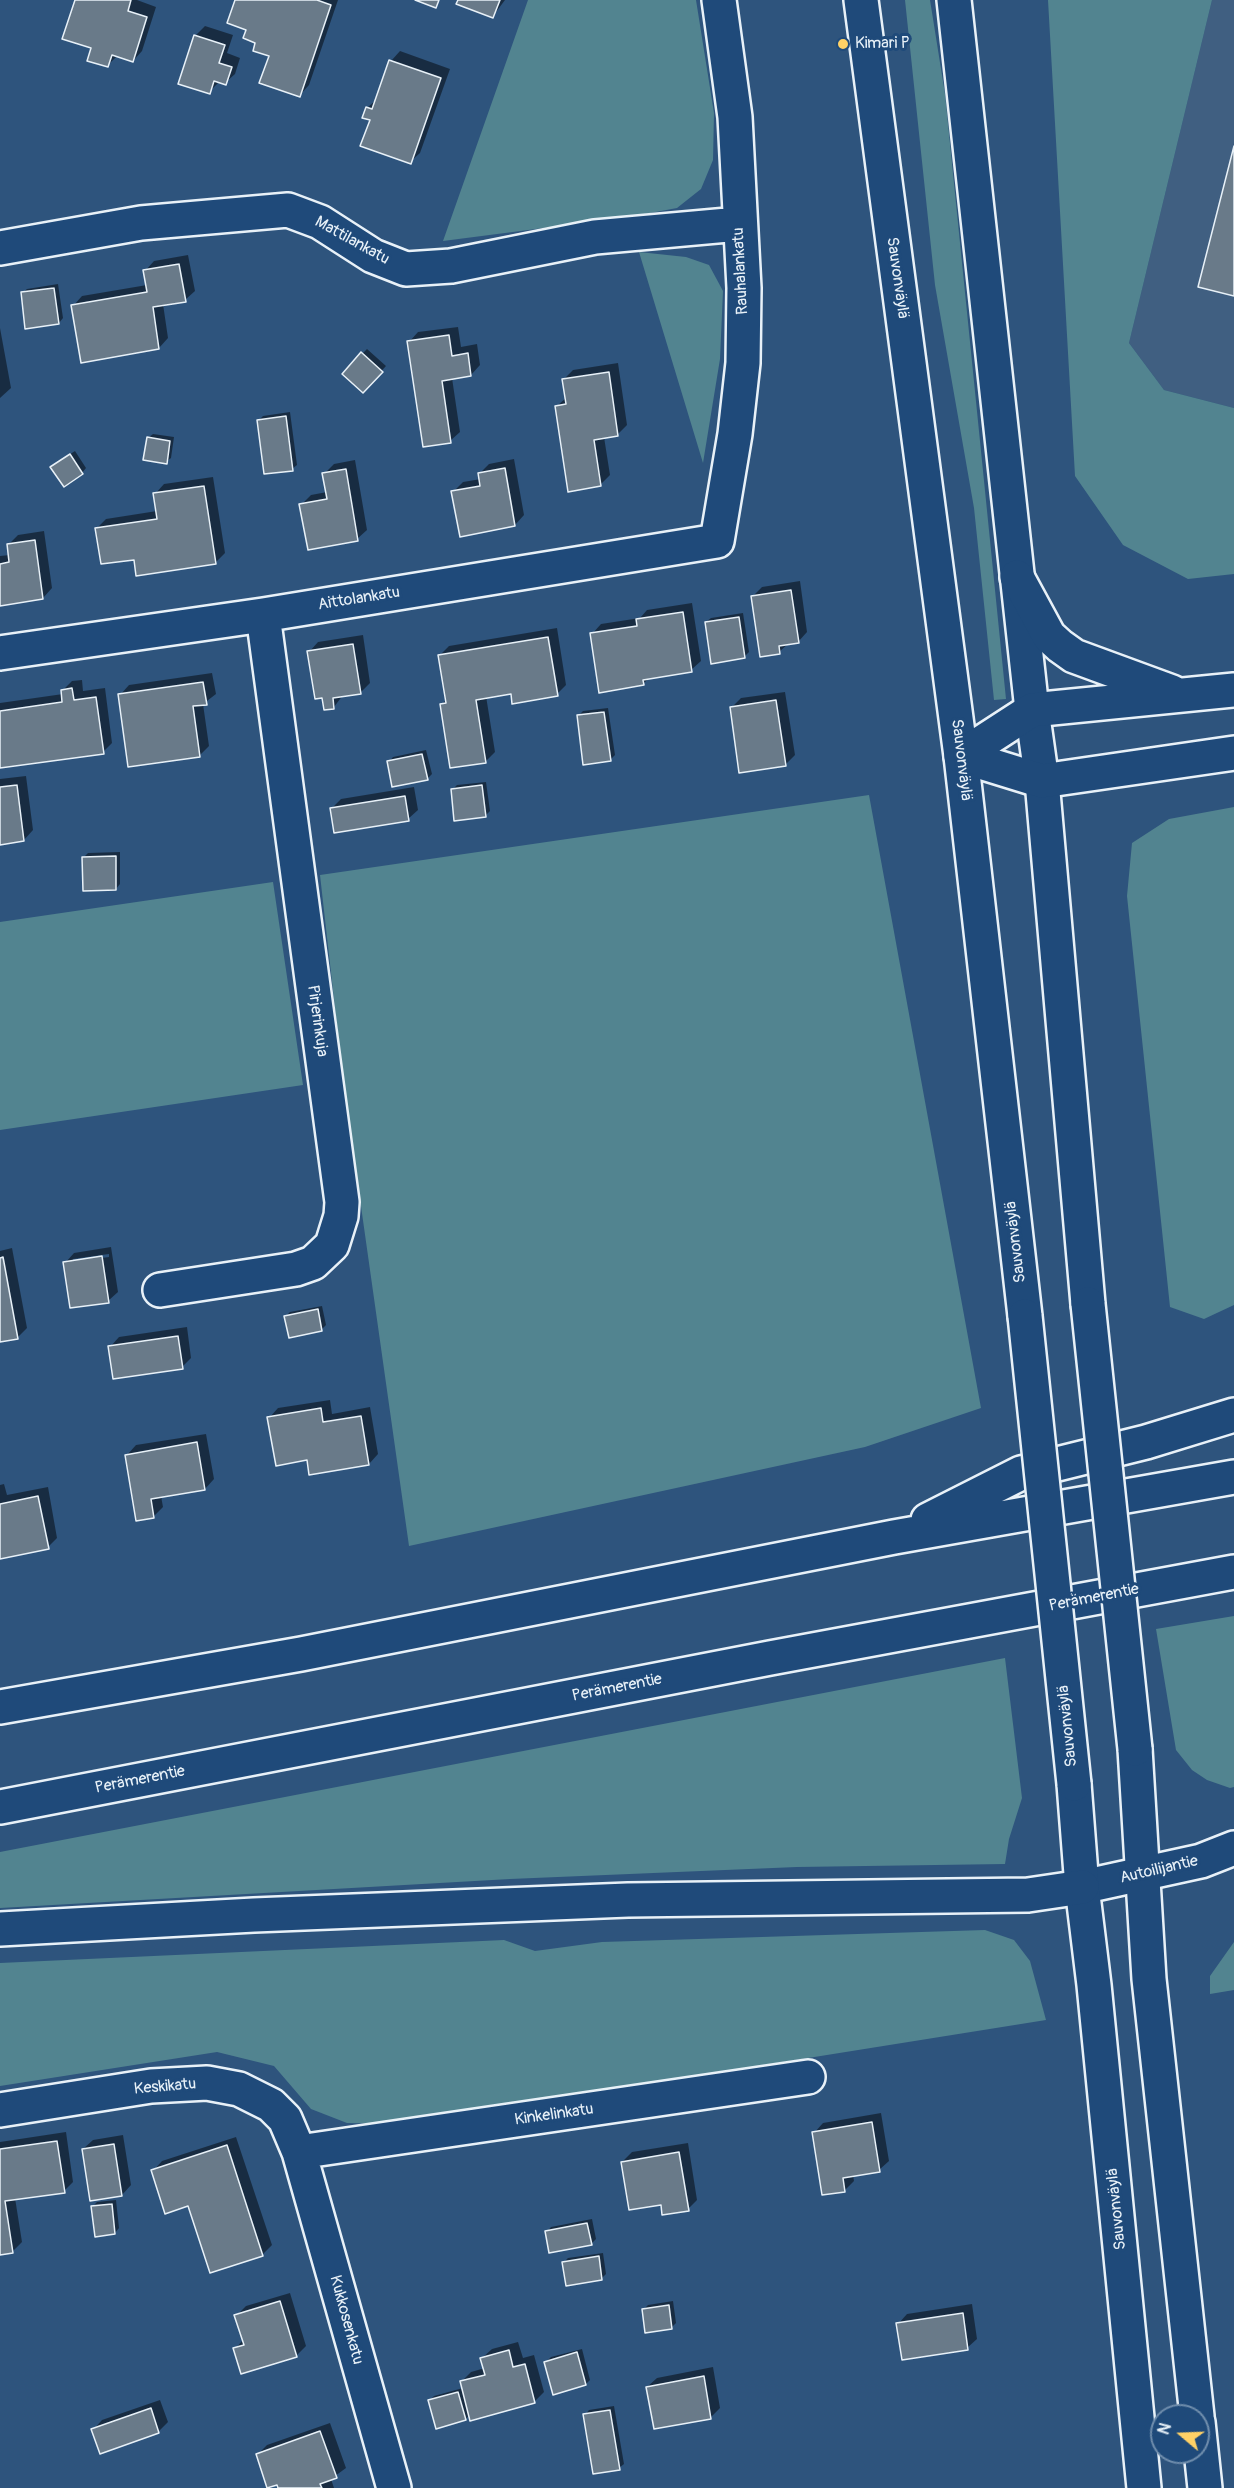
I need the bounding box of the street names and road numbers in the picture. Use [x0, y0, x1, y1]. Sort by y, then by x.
street label: Mattilankatu [311, 213, 393, 269]
street label: Rauhalankatu [729, 227, 753, 315]
street label: Sauvonväylä [882, 236, 912, 320]
street label: Aittolankatu [317, 583, 401, 615]
street label: Sauvonväylä [946, 718, 976, 802]
street label: Pirjerinkuja [302, 984, 332, 1058]
street label: Sauvonväylä [1001, 1200, 1031, 1284]
street label: Perämerentie [1047, 1580, 1141, 1616]
street label: Perämerentie [570, 1670, 664, 1706]
street label: Sauvonväylä [1054, 1684, 1082, 1768]
street label: Perämerentie [93, 1762, 187, 1798]
street label: Autoilijantie [1118, 1852, 1200, 1888]
street label: Keskikatu [133, 2075, 197, 2099]
street label: Kinkelinkatu [513, 2100, 595, 2130]
street label: Sauvonväylä [1103, 2167, 1131, 2251]
street label: Kukkosenkatu [325, 2273, 367, 2367]

